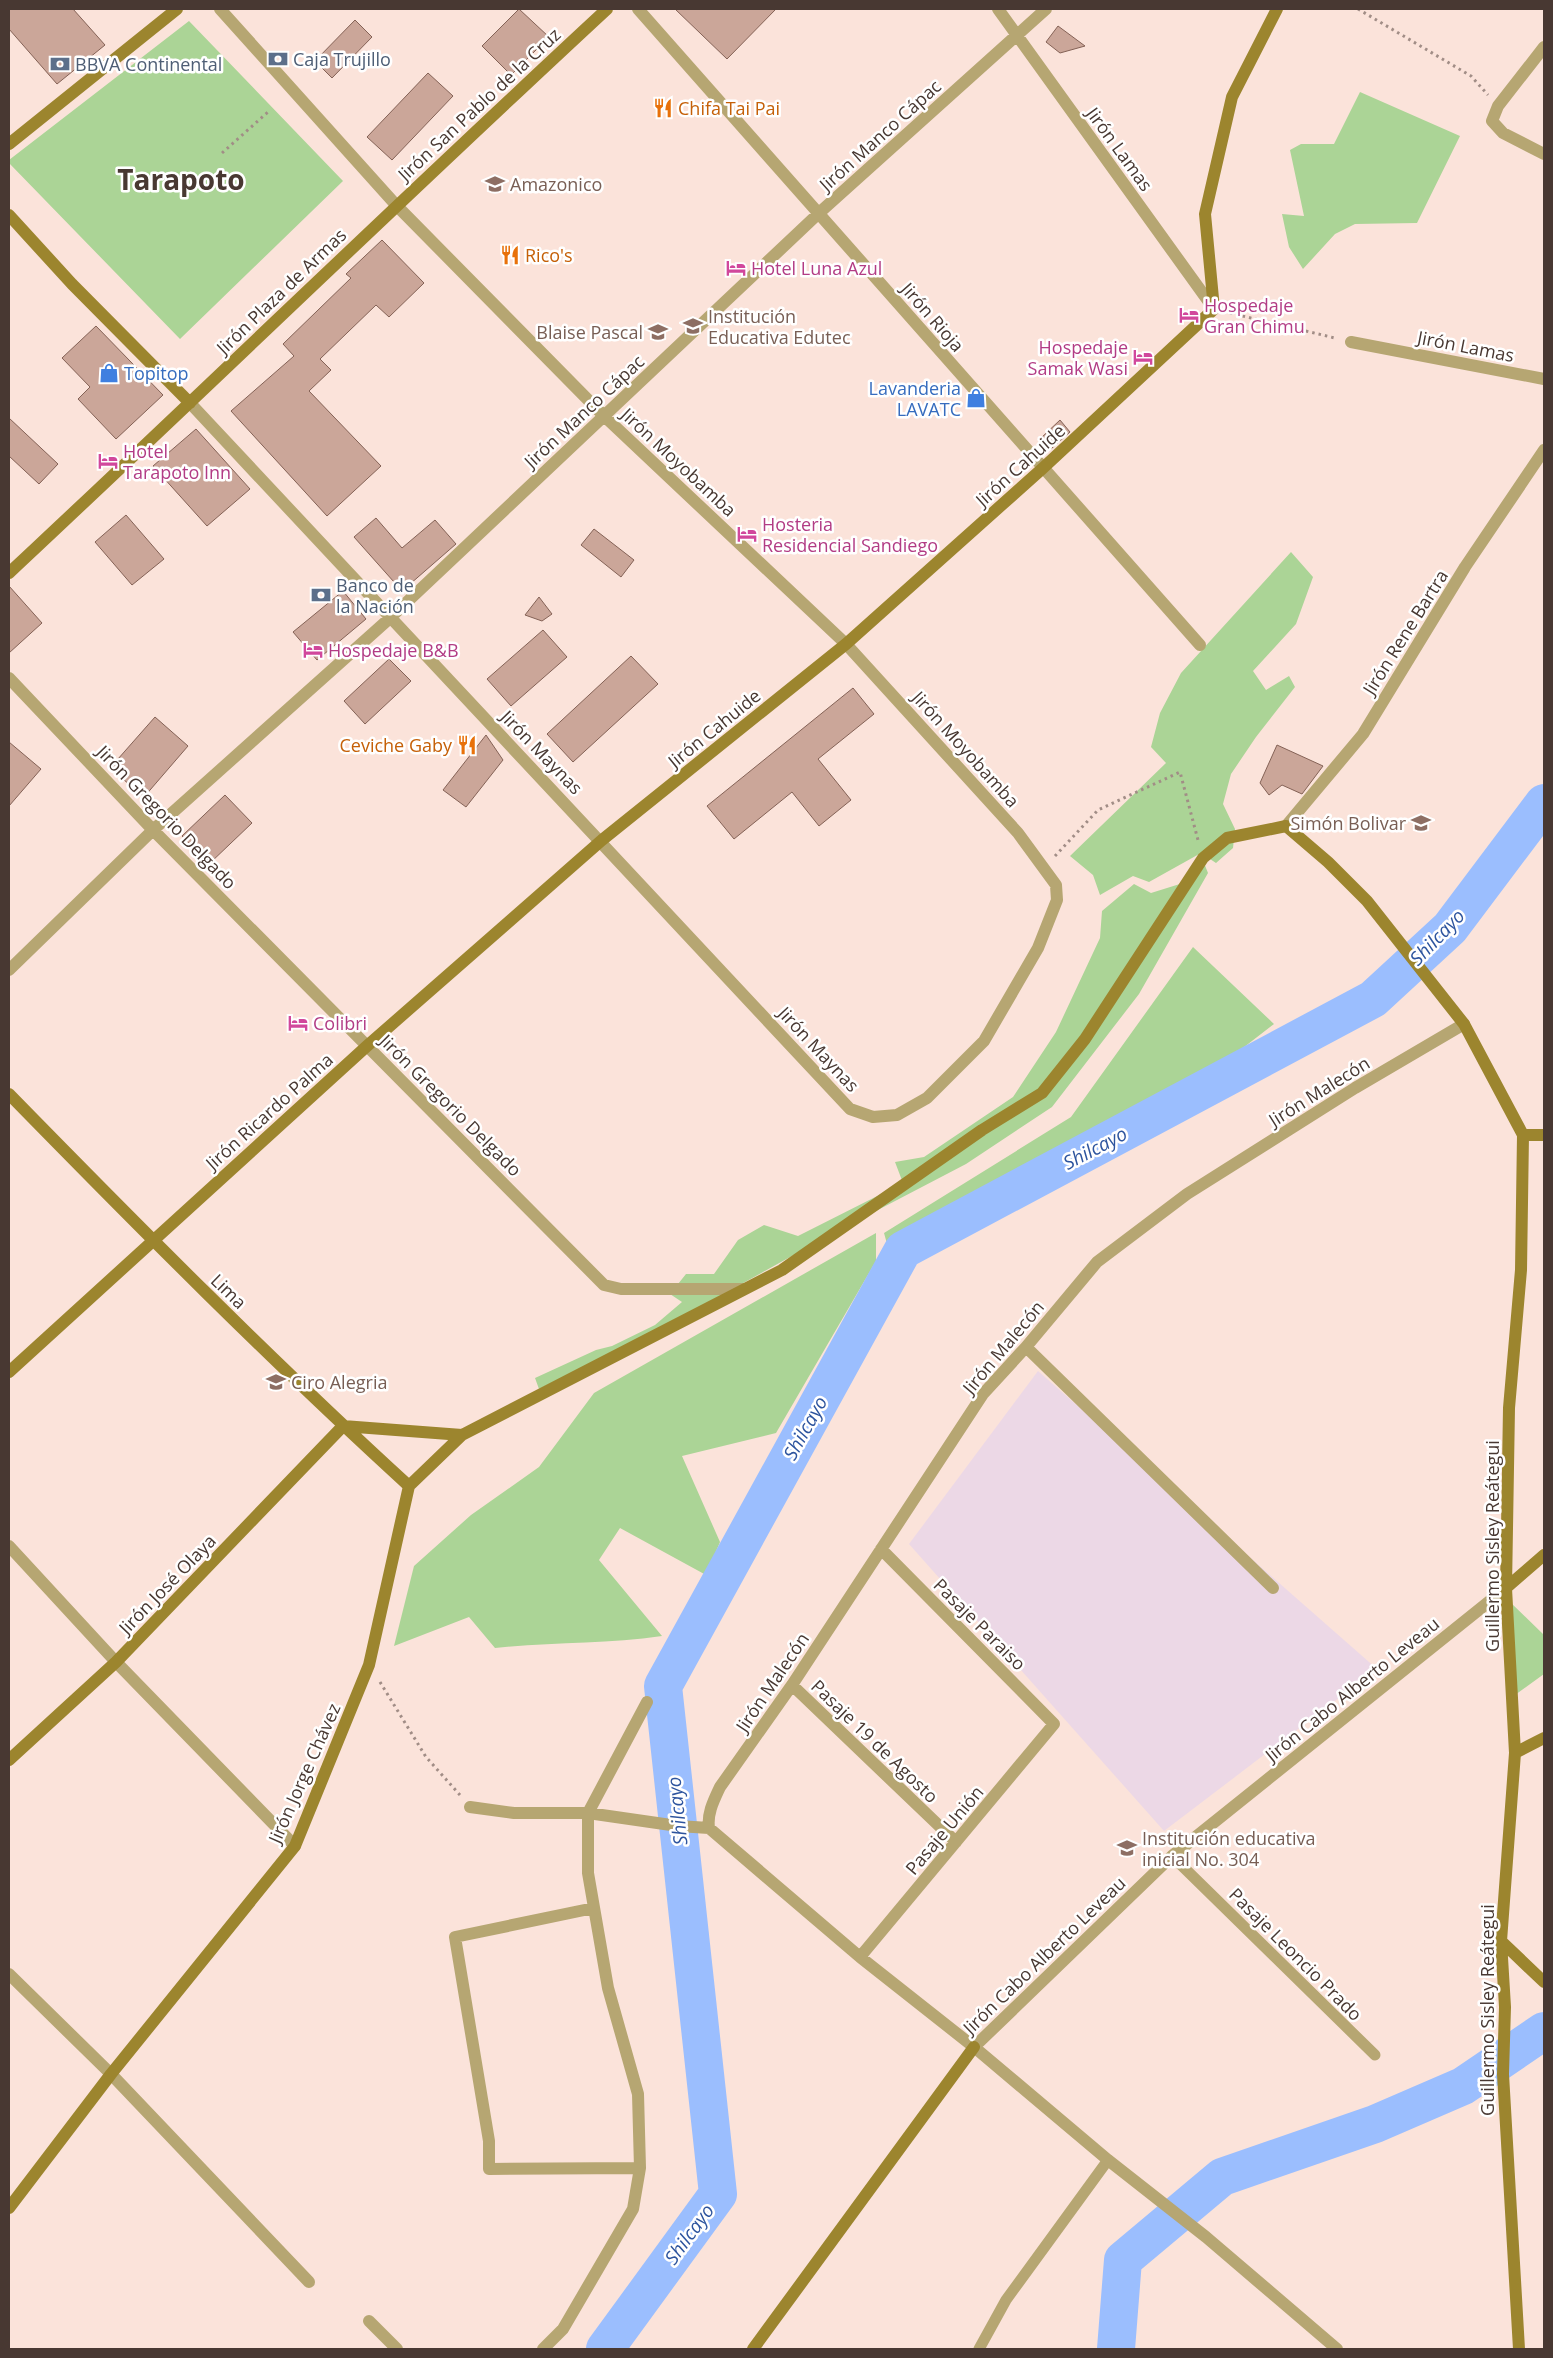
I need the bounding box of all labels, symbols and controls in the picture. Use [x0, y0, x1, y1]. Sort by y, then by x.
street label: Jirón San Pablo de la Cruz [391, 22, 565, 187]
place label: Caja Trujillo [293, 47, 391, 71]
bank icon: Caja Trujillo [267, 48, 289, 70]
place label: BBVA Continental [75, 52, 222, 76]
bank icon: BBVA Continental [49, 53, 71, 75]
street label: Jirón Manco Cápac [813, 74, 946, 197]
place label: Chifa Tai Pai [678, 96, 780, 120]
restaurant icon: Chifa Tai Pai [652, 97, 674, 119]
street label: Jirón Lamas [1080, 101, 1158, 196]
district label: Tarapoto [117, 160, 245, 198]
place label: Amazonico [510, 172, 602, 196]
school or university icon: Amazonico [484, 173, 506, 195]
street label: Jirón Plaza de Armas [210, 223, 351, 361]
place label: Rico's [525, 243, 573, 267]
restaurant icon: Rico's [499, 244, 521, 266]
place label: Hotel Luna Azul [751, 256, 882, 280]
hotel icon: Hotel Luna Azul [725, 257, 747, 279]
street label: Jirón Rioja [895, 276, 970, 357]
place label: Hospedaje Gran Chimu [1204, 293, 1305, 338]
place label: Institución Educativa Edutec [708, 304, 851, 349]
hotel icon: Hospedaje Gran Chimu [1178, 304, 1200, 326]
school or university icon: Institución Educativa Edutec [682, 315, 704, 337]
place label: Blaise Pascal [536, 320, 643, 344]
school or university icon: Blaise Pascal [647, 321, 669, 343]
street label: Jirón Lamas [1414, 324, 1516, 367]
place label: Hospedaje Samak Wasi [1028, 335, 1128, 380]
hotel icon: Hospedaje Samak Wasi [1132, 346, 1154, 368]
street label: Jirón Manco Cápac [517, 349, 649, 474]
place label: Topitop [124, 361, 189, 385]
shop icon: Topitop [98, 362, 120, 384]
place label: Lavanderia LAVATC [869, 376, 961, 421]
shop icon: Lavanderia LAVATC [965, 387, 987, 409]
street label: Jirón Moyobamba [615, 401, 742, 522]
street label: Jirón Cahuide [969, 418, 1070, 513]
place label: Hotel Tarapoto Inn [123, 439, 231, 484]
hotel icon: Hotel Tarapoto Inn [97, 450, 119, 472]
place label: Hosteria Residencial Sandiego [762, 512, 938, 557]
hotel icon: Hosteria Residencial Sandiego [736, 523, 758, 545]
street label: Jirón Rene Bartra [1356, 565, 1453, 701]
place label: Banco de la Nación [336, 573, 414, 618]
bank icon: Banco de la Nación [310, 584, 332, 606]
place label: Hospedaje B&B [328, 638, 459, 662]
hotel icon: Hospedaje B&B [302, 639, 324, 661]
street label: Jirón Cahuide [661, 683, 765, 774]
street label: Jirón Moyobamba [906, 684, 1025, 812]
street label: Jirón Maynas [494, 703, 588, 799]
place label: Ceviche Gaby [339, 733, 453, 757]
restaurant icon: Ceviche Gaby [456, 734, 478, 756]
street label: Jirón Gregorio Delgado [91, 738, 242, 894]
place label: Simón Bolivar [1290, 811, 1407, 835]
school or university icon: Simón Bolivar [1410, 812, 1432, 834]
water label: Shilcayo [1404, 903, 1470, 971]
street label: Jirón Maynas [772, 1000, 865, 1097]
place label: Colibri [313, 1011, 367, 1035]
hotel icon: Colibri [287, 1012, 309, 1034]
street label: Jirón Gregorio Delgado [374, 1028, 527, 1181]
street label: Jirón Ricardo Palma [199, 1047, 338, 1176]
street label: Jirón Malecón [1262, 1050, 1374, 1133]
water label: Shilcayo [1058, 1120, 1132, 1176]
street label: Lima [206, 1268, 252, 1314]
street label: Jirón Malecón [956, 1295, 1049, 1400]
place label: Ciro Alegria [291, 1370, 387, 1394]
school or university icon: Ciro Alegria [265, 1371, 287, 1393]
water label: Shilcayo [777, 1392, 833, 1464]
street label: Guillermo Sisley Reátegui [1480, 1440, 1504, 1652]
street label: Jirón José Olaya [112, 1529, 221, 1640]
street label: Pasaje Paraiso [929, 1573, 1031, 1675]
street label: Jirón Cabo Alberto Leveau [1259, 1611, 1444, 1768]
street label: Jirón Malecón [729, 1628, 814, 1738]
street label: Pasaje 19 de Agosto [806, 1674, 944, 1808]
street label: Jirón Jorge Chávez [262, 1699, 346, 1849]
water label: Shilcayo [660, 1775, 694, 1847]
street label: Pasaje Unión [900, 1780, 988, 1880]
place label: Institución educativa inicial No. 304 [1142, 1826, 1316, 1871]
school or university icon: Institución educativa inicial No. 304 [1116, 1837, 1138, 1859]
street label: Jirón Cabo Alberto Leveau [956, 1871, 1130, 2040]
street label: Pasaje Leoncio Prado [1224, 1882, 1368, 2026]
street label: Guillermo Sisley Reátegui [1475, 1904, 1499, 2116]
water label: Shilcayo [658, 2198, 720, 2270]

